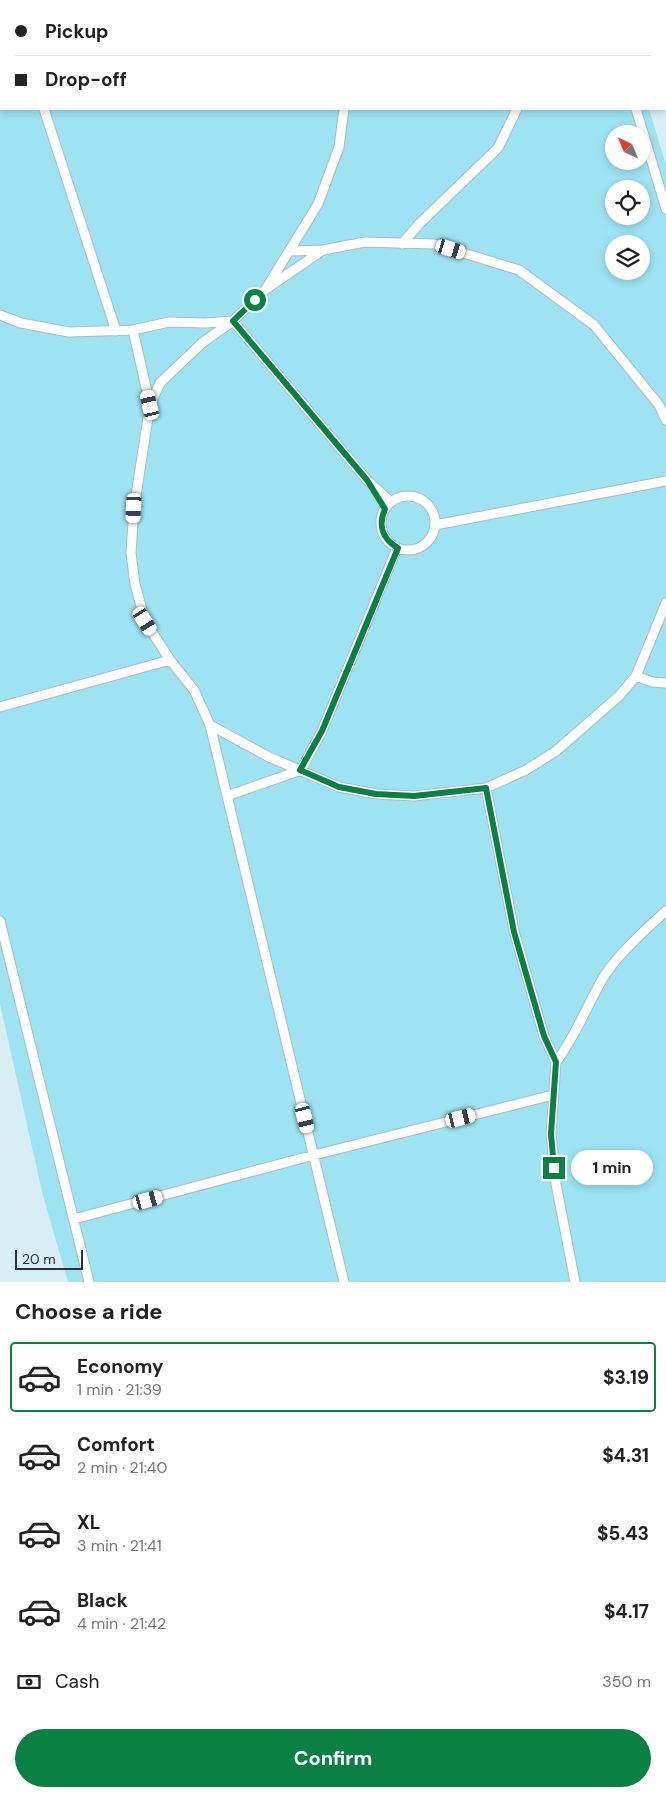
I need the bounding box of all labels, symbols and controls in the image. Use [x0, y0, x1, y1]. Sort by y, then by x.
text: Pickup [45, 19, 109, 44]
text: Drop-off [45, 67, 127, 92]
north arrow [605, 125, 650, 170]
map controls [605, 125, 650, 280]
button: locate [605, 180, 650, 225]
button: layers [605, 235, 650, 280]
car [434, 237, 467, 261]
route start [244, 289, 266, 311]
car [139, 389, 160, 421]
car [125, 493, 142, 523]
car [130, 604, 159, 638]
car [294, 1102, 315, 1134]
car [444, 1107, 477, 1129]
callout: 1 min [572, 1150, 654, 1186]
route end [543, 1157, 565, 1179]
text: 1 min [593, 1157, 631, 1178]
car [131, 1189, 164, 1211]
scale bar [15, 1247, 82, 1270]
text: 20 m [22, 1250, 56, 1268]
text: Choose a ride [15, 1297, 163, 1326]
text: Economy [77, 1354, 164, 1379]
icon: car [17, 1355, 62, 1400]
text: $3.19 [603, 1365, 649, 1390]
text: 1 min · 21:39 [77, 1379, 162, 1400]
text: Comfort [77, 1432, 155, 1457]
icon: car [17, 1433, 62, 1478]
text: $4.31 [602, 1443, 649, 1468]
text: 2 min · 21:40 [77, 1457, 168, 1478]
text: XL [77, 1510, 100, 1535]
icon: car [17, 1511, 62, 1556]
text: $5.43 [597, 1521, 649, 1546]
text: 3 min · 21:41 [77, 1535, 162, 1556]
text: Black [77, 1588, 128, 1613]
icon: car [17, 1589, 62, 1634]
text: $4.17 [604, 1599, 649, 1624]
text: 4 min · 21:42 [77, 1613, 166, 1634]
icon: cash [15, 1668, 43, 1696]
text: Cash [55, 1669, 99, 1694]
text: 350 m [602, 1671, 651, 1692]
button: Confirm [15, 1729, 651, 1787]

